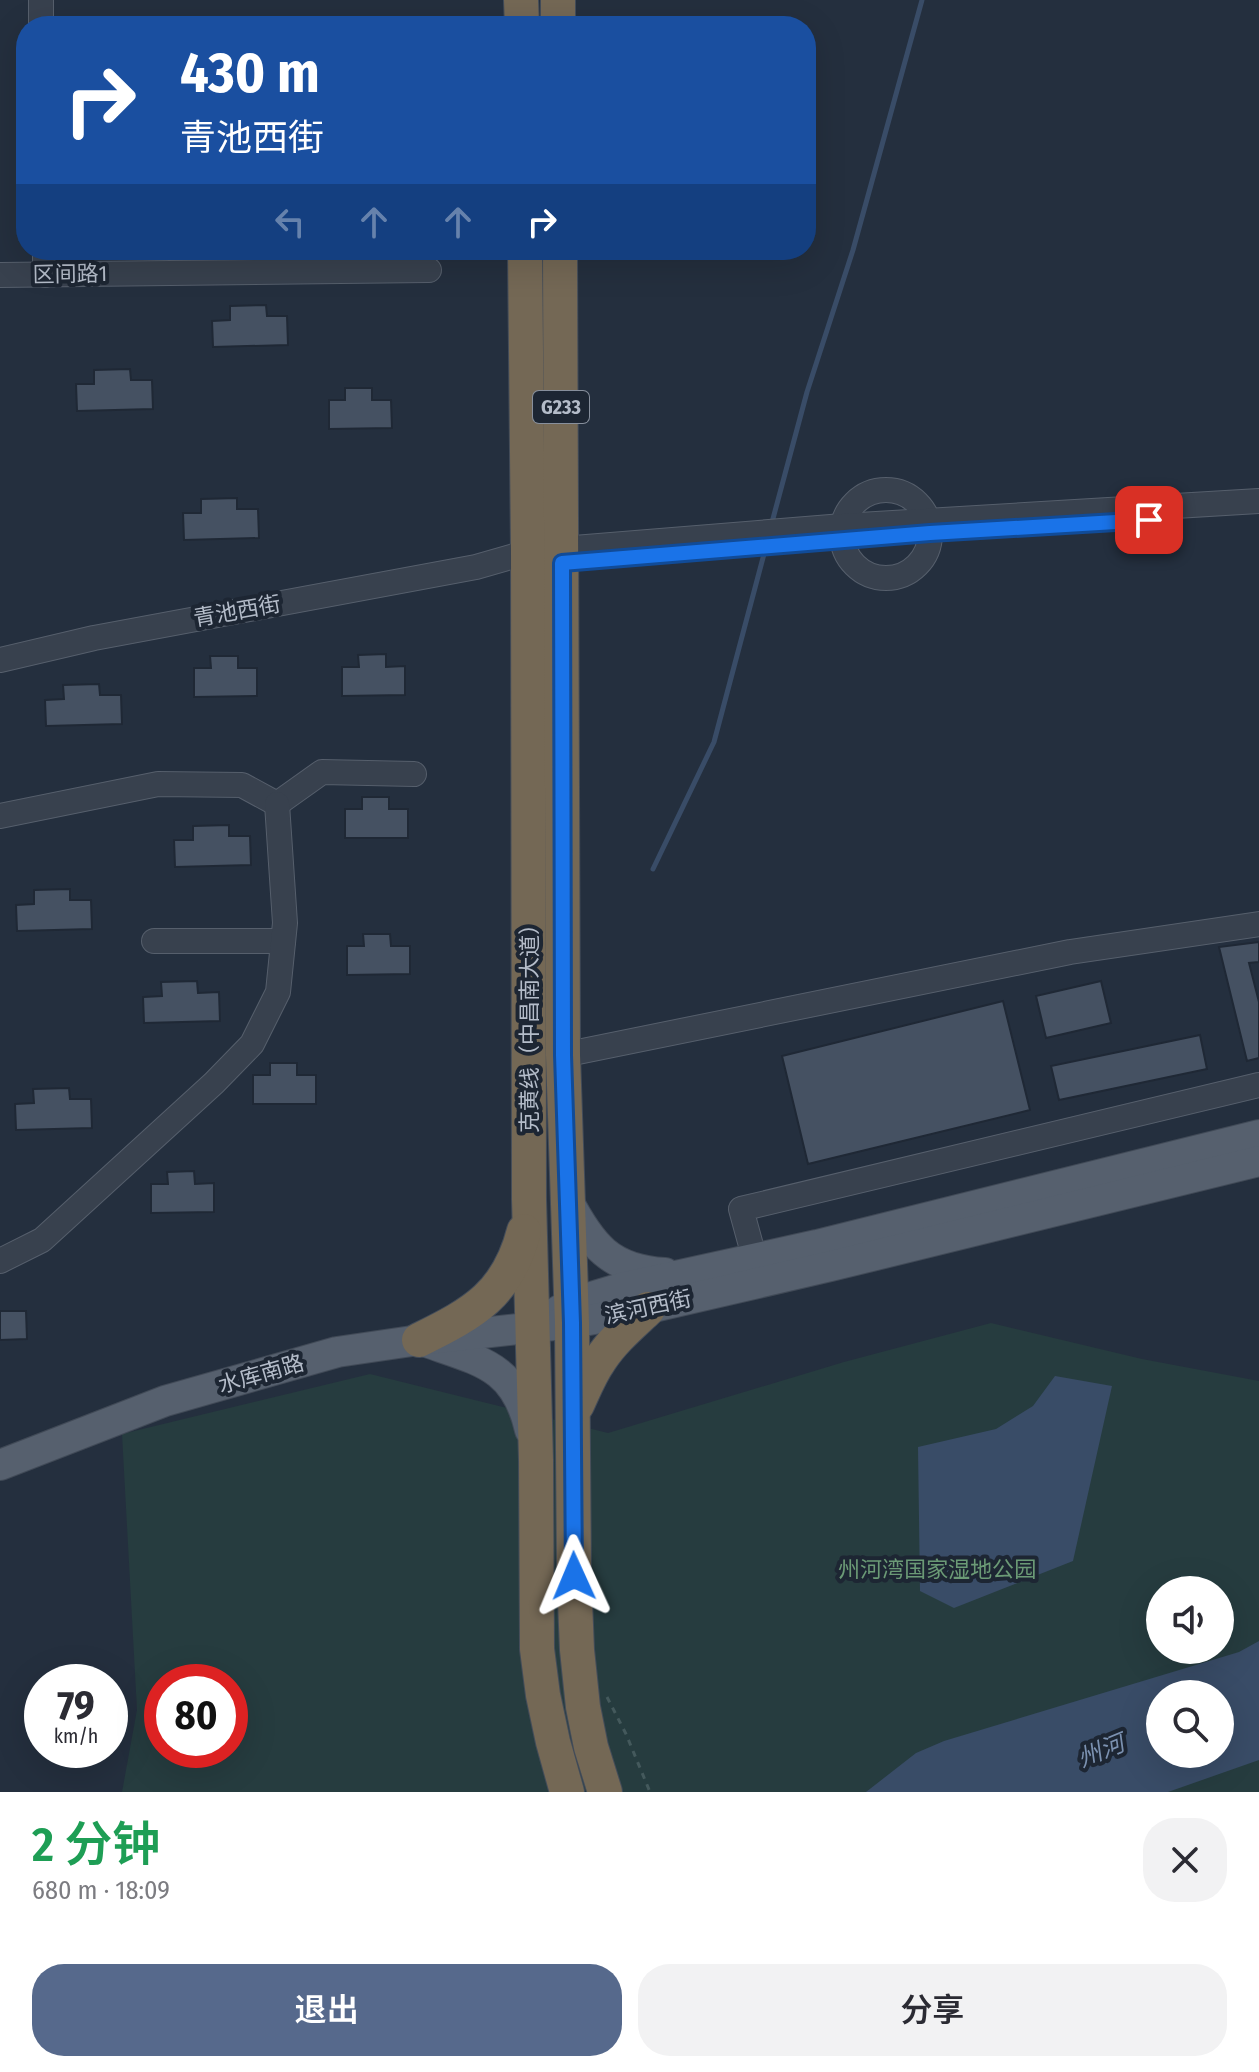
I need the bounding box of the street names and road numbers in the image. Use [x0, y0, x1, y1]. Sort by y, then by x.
street label: 区间路1 [32, 260, 108, 288]
road number: G233 [533, 391, 589, 423]
street label: 青池西街 [191, 590, 283, 632]
street label: 克黄线（中昌南大道） [516, 913, 543, 1133]
street label: 滨河西街 [602, 1285, 694, 1329]
street label: 水库南路 [215, 1349, 307, 1399]

